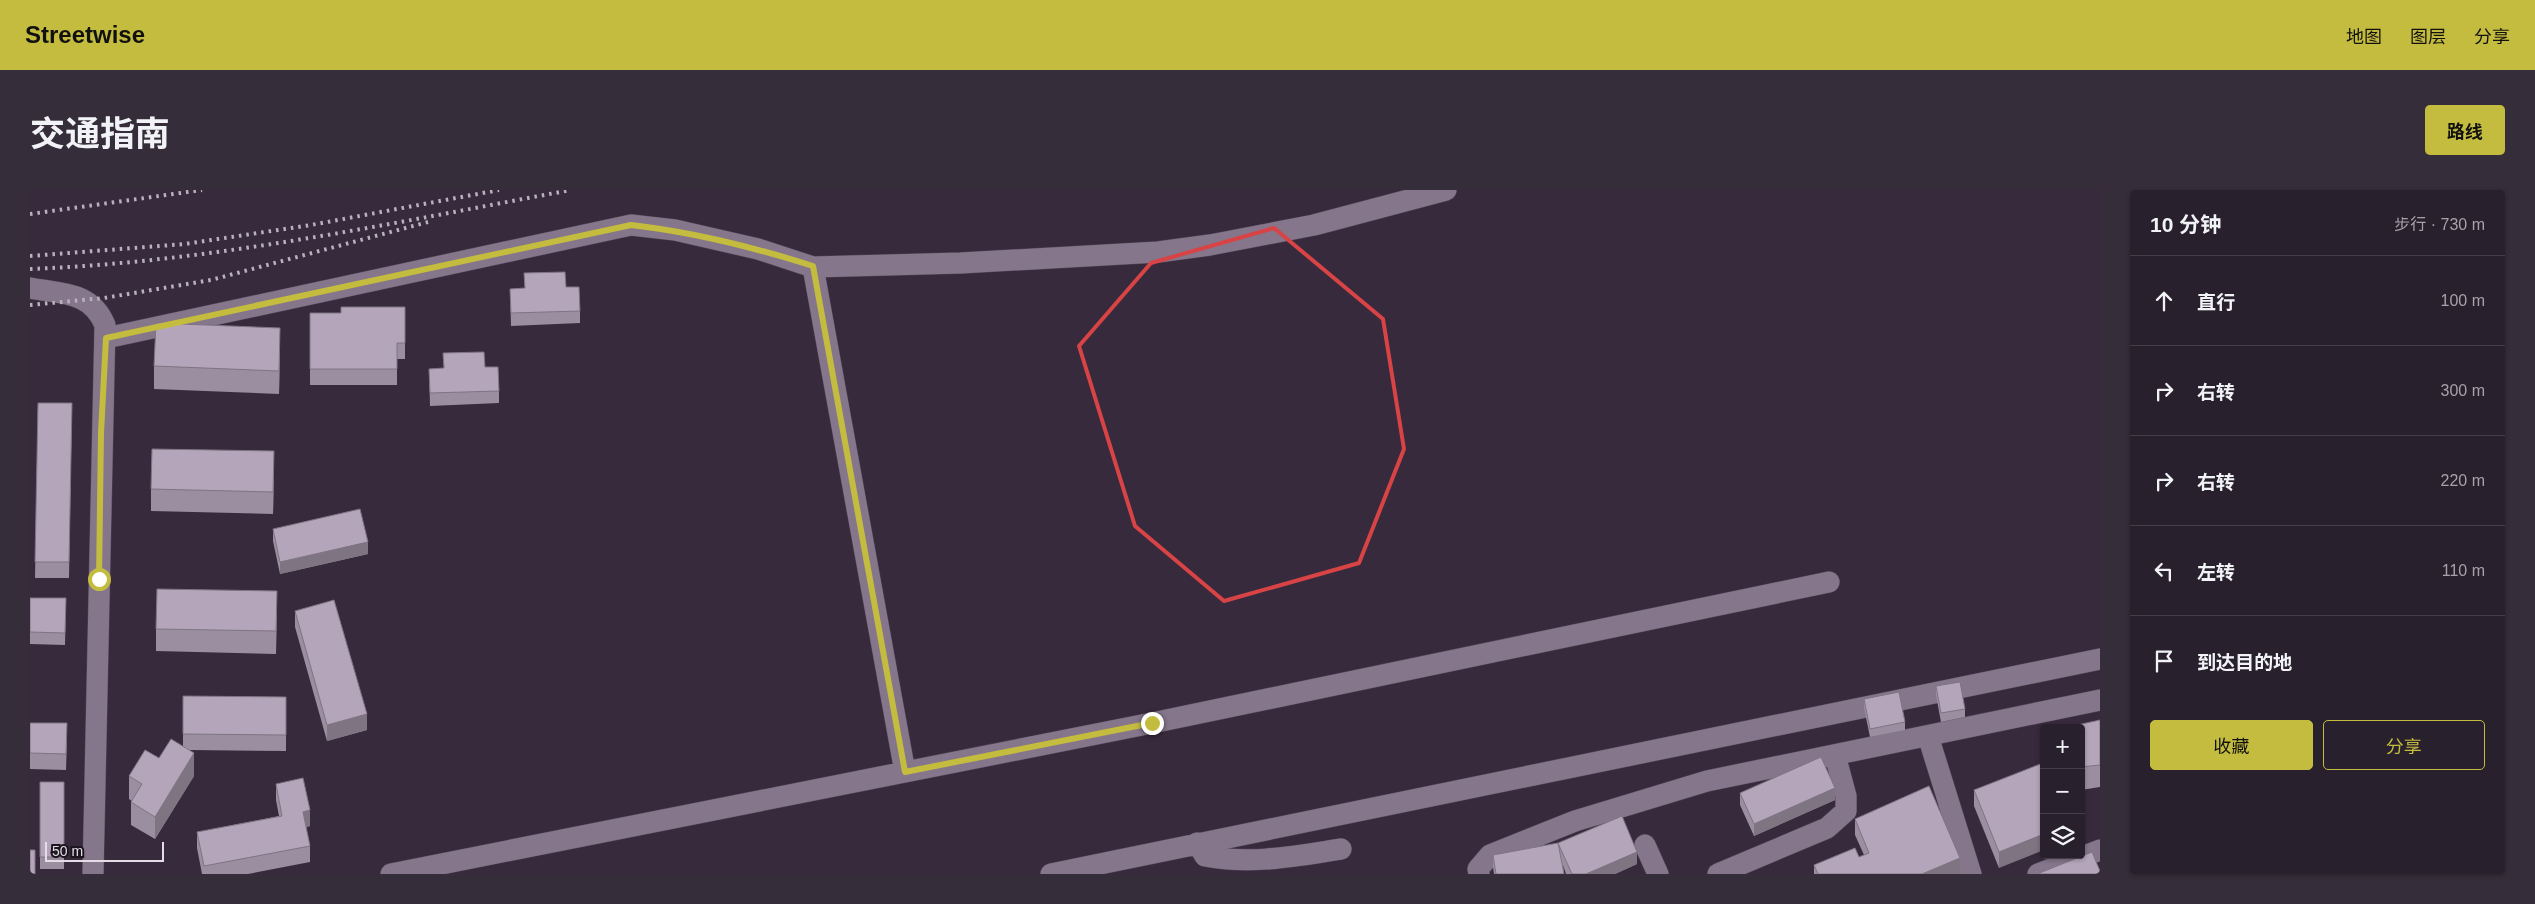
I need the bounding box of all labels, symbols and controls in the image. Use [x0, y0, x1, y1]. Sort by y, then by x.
text: Streetwise [25, 21, 145, 48]
text: 地图 [2346, 27, 2382, 47]
text: 图层 [2410, 27, 2446, 47]
text: 分享 [2474, 27, 2510, 47]
button: 路线 [2425, 105, 2505, 155]
text: 交通指南 [30, 114, 170, 153]
text: 10 分钟 [2150, 213, 2221, 236]
text: 步行 · 730 m [2394, 216, 2485, 233]
icon: ahead [2150, 287, 2178, 315]
text: 直行 [2197, 292, 2235, 313]
text: 100 m [2441, 292, 2485, 309]
icon: right [2150, 377, 2178, 405]
text: 右转 [2197, 382, 2235, 403]
text: 300 m [2441, 382, 2485, 399]
icon: right [2150, 467, 2178, 495]
text: 右转 [2197, 472, 2235, 493]
text: 220 m [2441, 472, 2485, 489]
icon: left [2150, 557, 2178, 585]
text: 左转 [2197, 562, 2235, 583]
text: 110 m [2442, 562, 2485, 579]
route start [88, 568, 111, 591]
icon: arrive [2150, 647, 2178, 675]
text: 到达目的地 [2197, 652, 2292, 673]
route end [1141, 712, 1164, 735]
button: 收藏 [2150, 720, 2313, 770]
button: 分享 [2323, 720, 2485, 770]
map controls [2040, 724, 2085, 859]
button: + [2040, 724, 2085, 769]
button: − [2040, 769, 2085, 814]
button: layers [2040, 814, 2085, 859]
scale bar [45, 839, 164, 862]
text: 50 m [52, 843, 83, 859]

